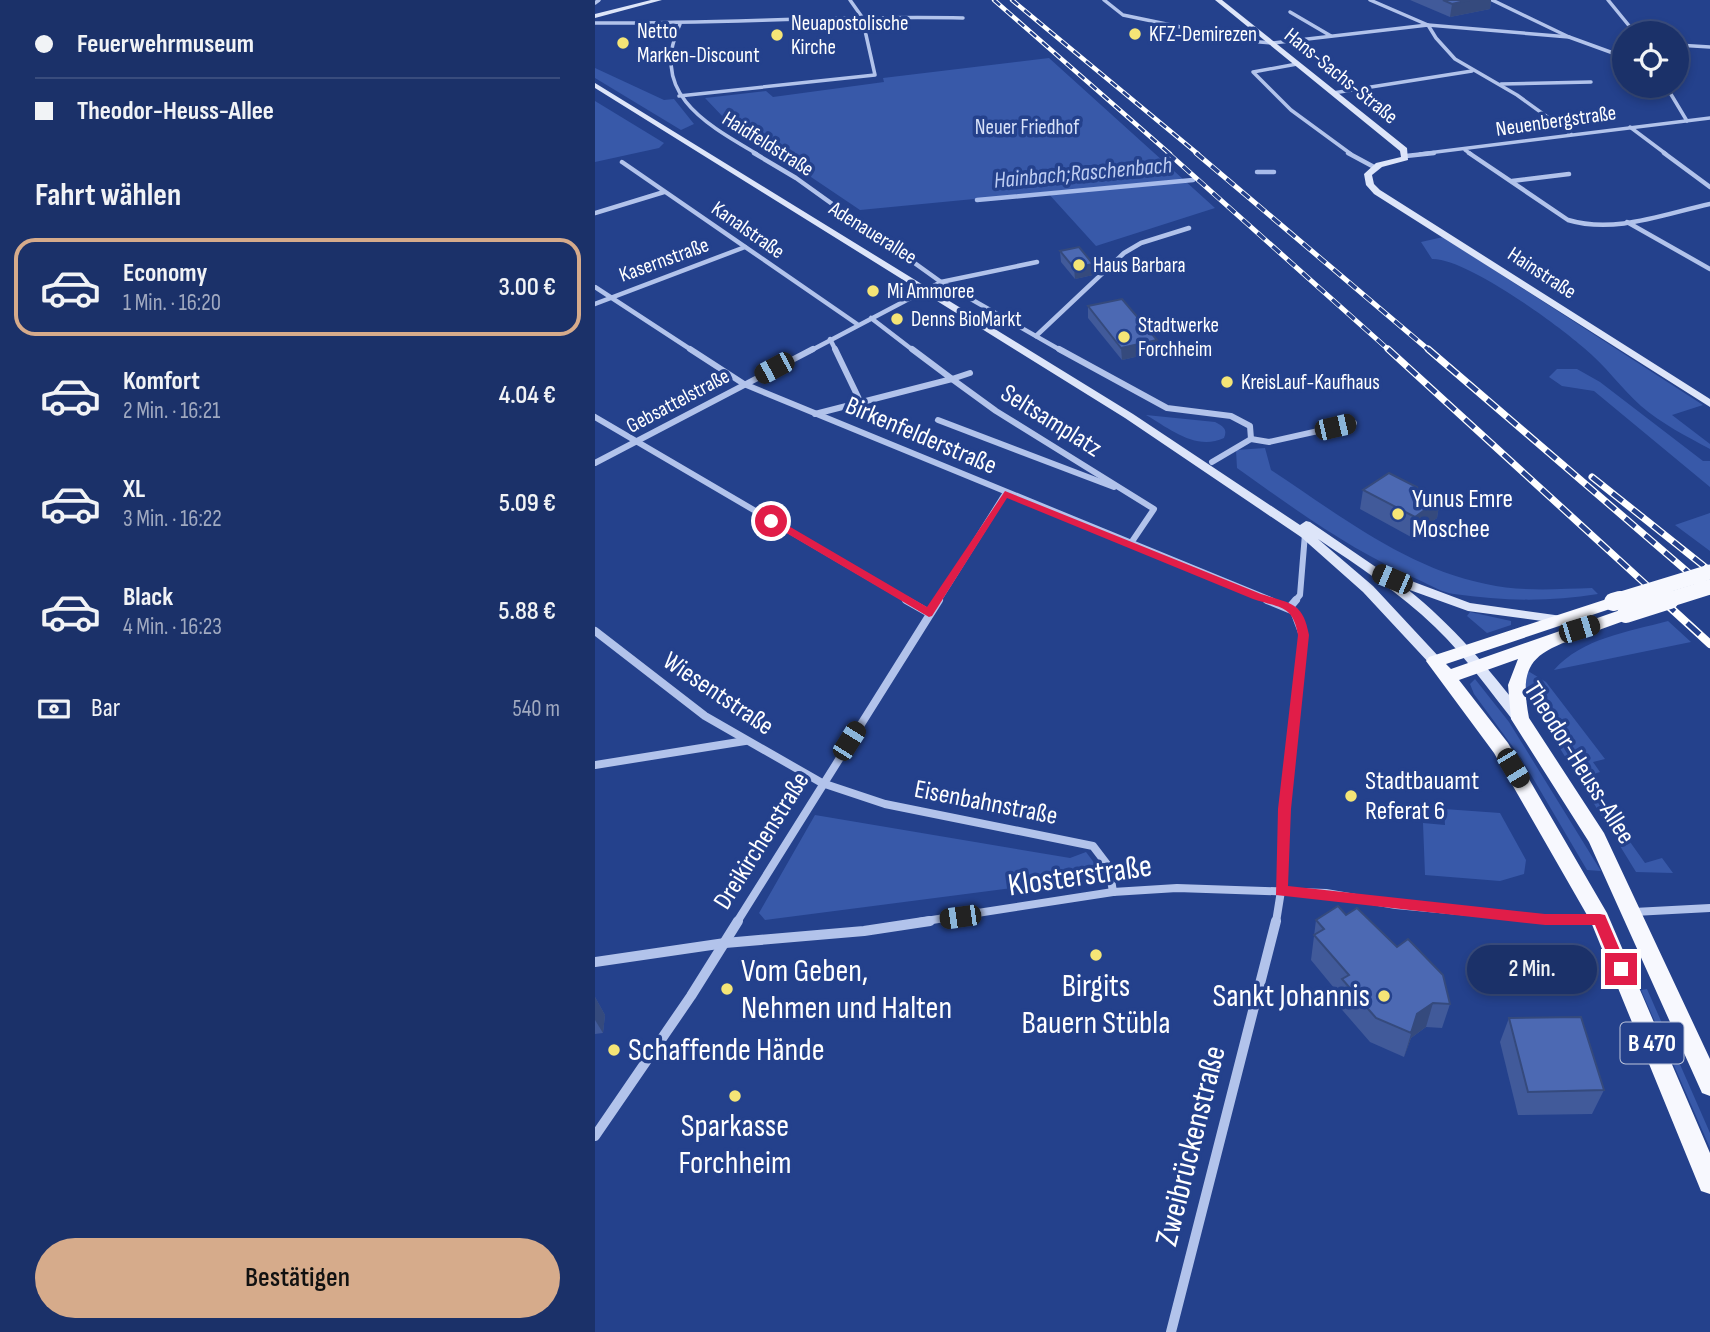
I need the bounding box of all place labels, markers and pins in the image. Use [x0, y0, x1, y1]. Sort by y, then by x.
place label: Neuapostolische Kirche [791, 11, 909, 60]
place label: Netto Marken-Discount [637, 19, 760, 68]
place label: KFZ-Demirezen [1149, 22, 1257, 47]
marker: KFZ-Demirezen [1127, 26, 1143, 42]
marker: Neuapostolische Kirche [769, 27, 785, 43]
marker: Netto Marken-Discount [615, 35, 631, 51]
place label: Haus Barbara [1093, 253, 1185, 278]
marker: Haus Barbara [1071, 257, 1087, 273]
place label: Mi Ammoree [887, 279, 974, 304]
marker: Mi Ammoree [865, 283, 881, 299]
place label: Denns BioMarkt [911, 307, 1022, 332]
marker: Denns BioMarkt [889, 311, 905, 327]
place label: Stadtwerke Forchheim [1138, 313, 1219, 362]
marker: Stadtwerke Forchheim [1116, 329, 1132, 345]
place label: KreisLauf-Kaufhaus [1241, 370, 1380, 395]
marker: KreisLauf-Kaufhaus [1219, 374, 1235, 390]
place label: Yunus Emre Moschee [1412, 484, 1513, 545]
marker: Yunus Emre Moschee [1390, 506, 1406, 522]
place label: Stadtbauamt Referat 6 [1365, 766, 1479, 827]
marker: Stadtbauamt Referat 6 [1343, 788, 1359, 804]
marker: Birgits Bauern Stübla [1088, 947, 1104, 963]
place label: Vom Geben, Nehmen und Halten [741, 952, 952, 1028]
place label: Birgits Bauern Stübla [1021, 967, 1171, 1043]
place label: Sankt Johannis [1212, 977, 1370, 1016]
marker: Vom Geben, Nehmen und Halten [719, 981, 735, 997]
marker: Sankt Johannis [1376, 988, 1392, 1004]
place label: Schaffende Hände [628, 1031, 825, 1070]
marker: Schaffende Hände [606, 1042, 622, 1058]
marker: Sparkasse Forchheim [727, 1088, 743, 1104]
place label: Sparkasse Forchheim [678, 1107, 792, 1183]

